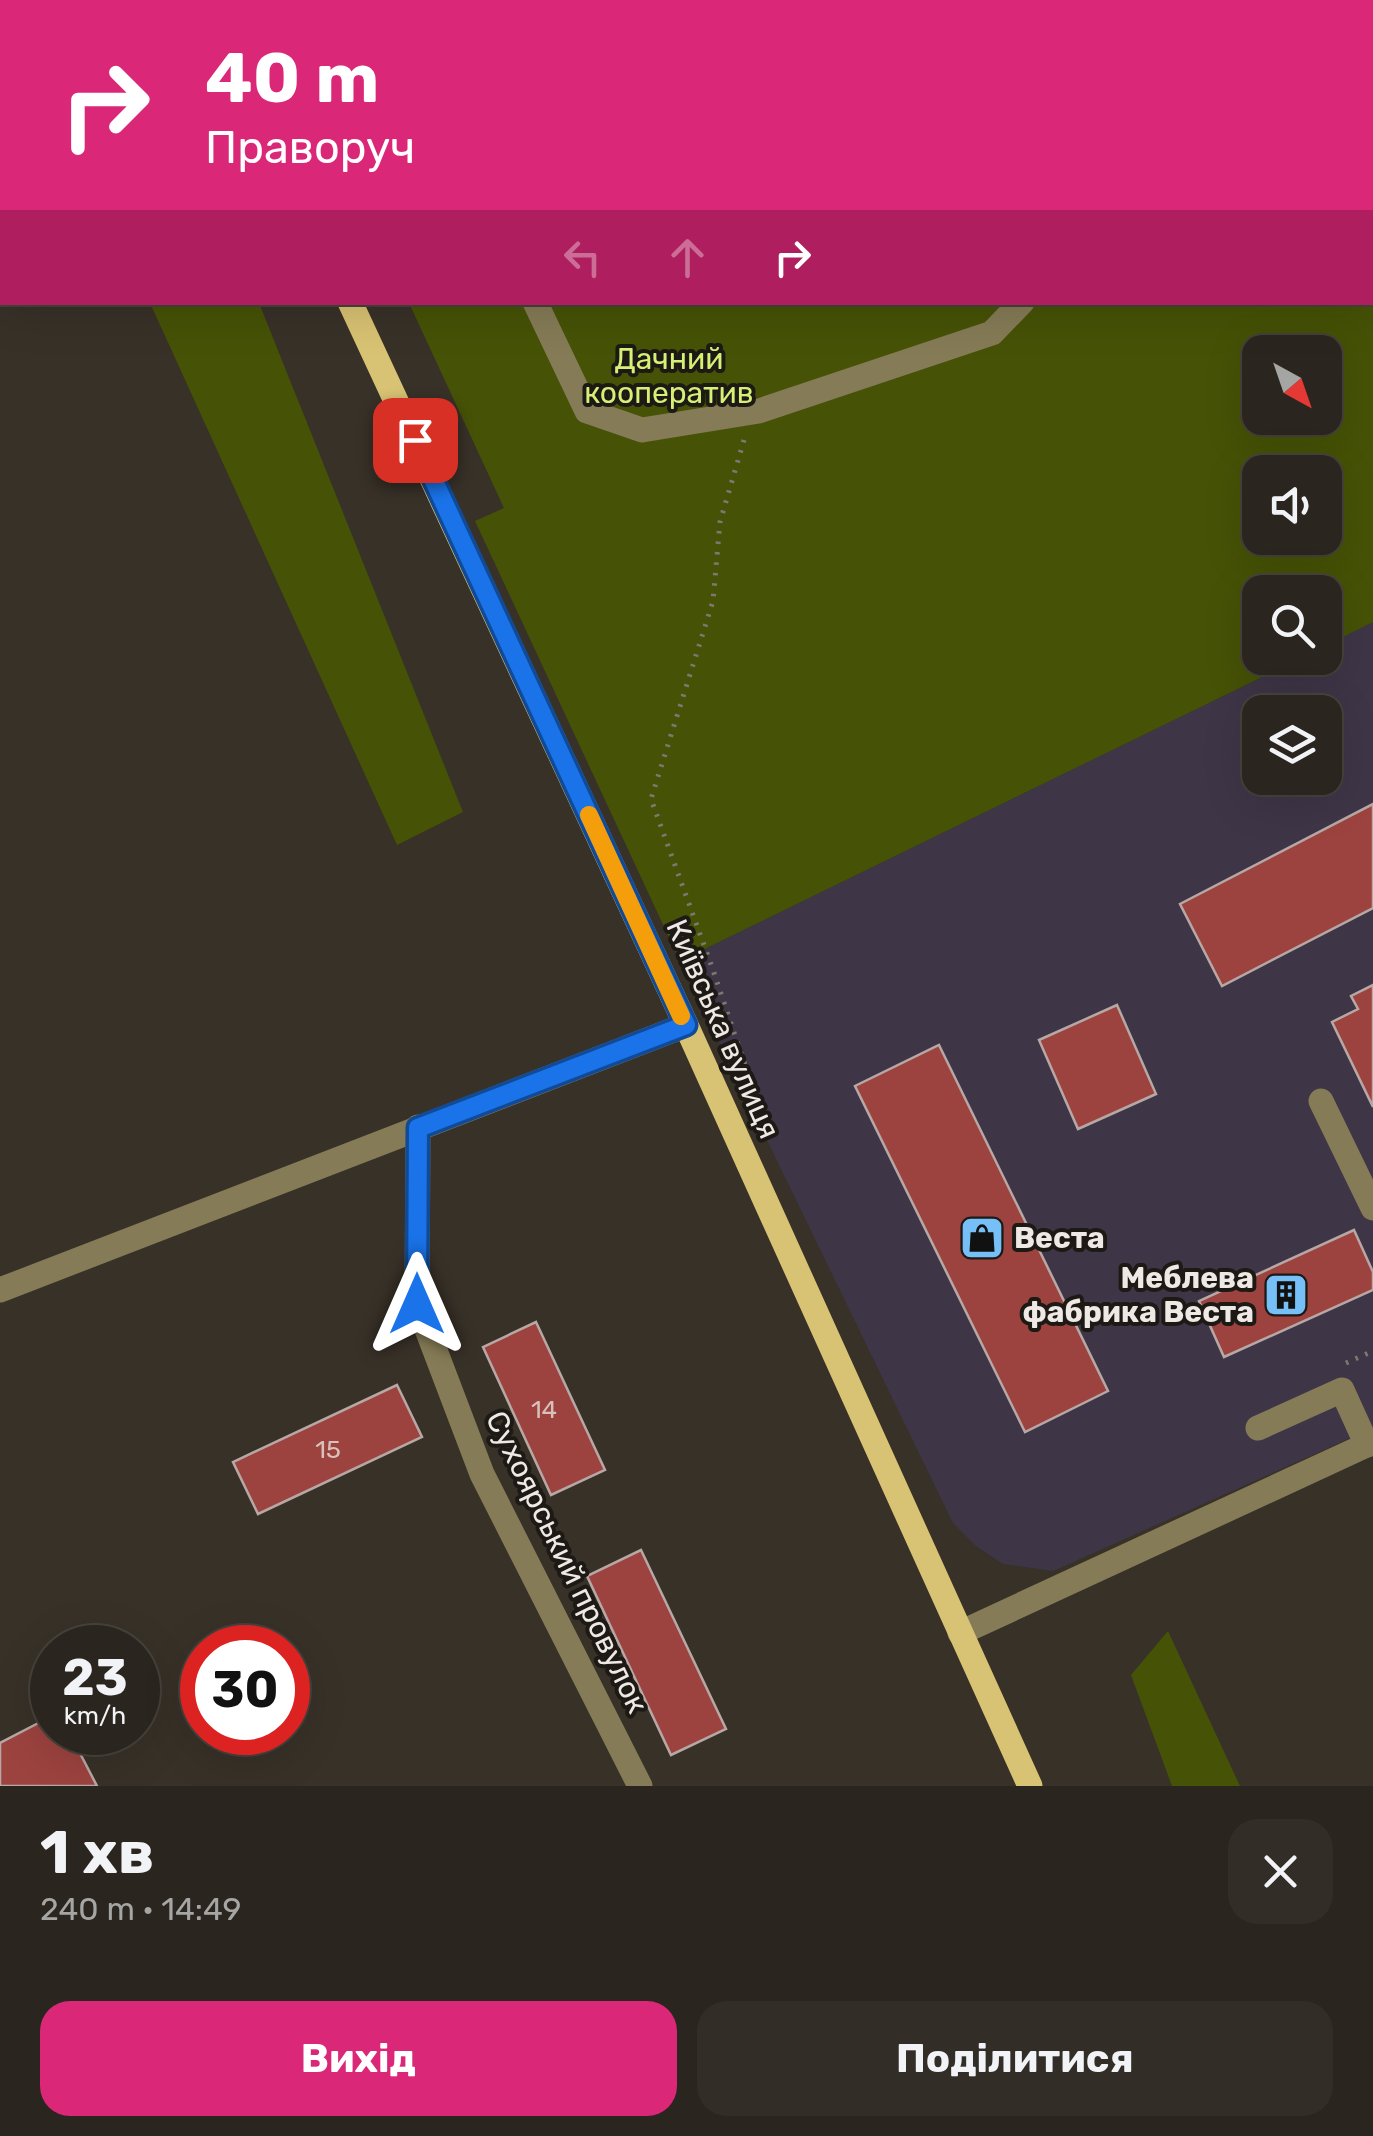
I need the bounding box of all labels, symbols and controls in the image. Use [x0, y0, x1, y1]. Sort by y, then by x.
text: 40 m [205, 37, 379, 120]
icon: right [40, 40, 170, 170]
text: Праворуч [205, 121, 415, 174]
icon: left [555, 230, 610, 285]
icon: ahead [660, 230, 715, 285]
icon: right [765, 230, 820, 285]
north arrow [1242, 335, 1342, 435]
map controls [1242, 335, 1342, 795]
park label: Дачний кооператив [584, 341, 754, 411]
pin [373, 398, 458, 483]
icon: arrive [388, 413, 443, 468]
button: sound [1242, 455, 1342, 555]
button: search [1242, 575, 1342, 675]
button: layers [1242, 695, 1342, 795]
street label: Київська вулиця [659, 914, 787, 1144]
shop icon: Веста [959, 1215, 1005, 1261]
place label: Веста [1014, 1220, 1105, 1256]
position arrow [365, 1252, 469, 1356]
place label: Меблева фабрика Веста [1023, 1260, 1254, 1330]
building icon: Меблева фабрика Веста [1263, 1272, 1309, 1318]
house number: 14 [531, 1395, 557, 1424]
street label: Сухоярський провулок [478, 1405, 656, 1719]
house number: 15 [315, 1435, 341, 1464]
speed limit sign: 30 [180, 1625, 310, 1755]
text: 23 [62, 1648, 128, 1708]
text: km/h [64, 1701, 126, 1730]
text: 1 хв [40, 1817, 154, 1888]
button: close [1228, 1819, 1333, 1924]
text: 240 m · 14:49 [40, 1890, 242, 1928]
button: Вихід [40, 2001, 677, 2116]
button: Поділитися [697, 2001, 1333, 2116]

